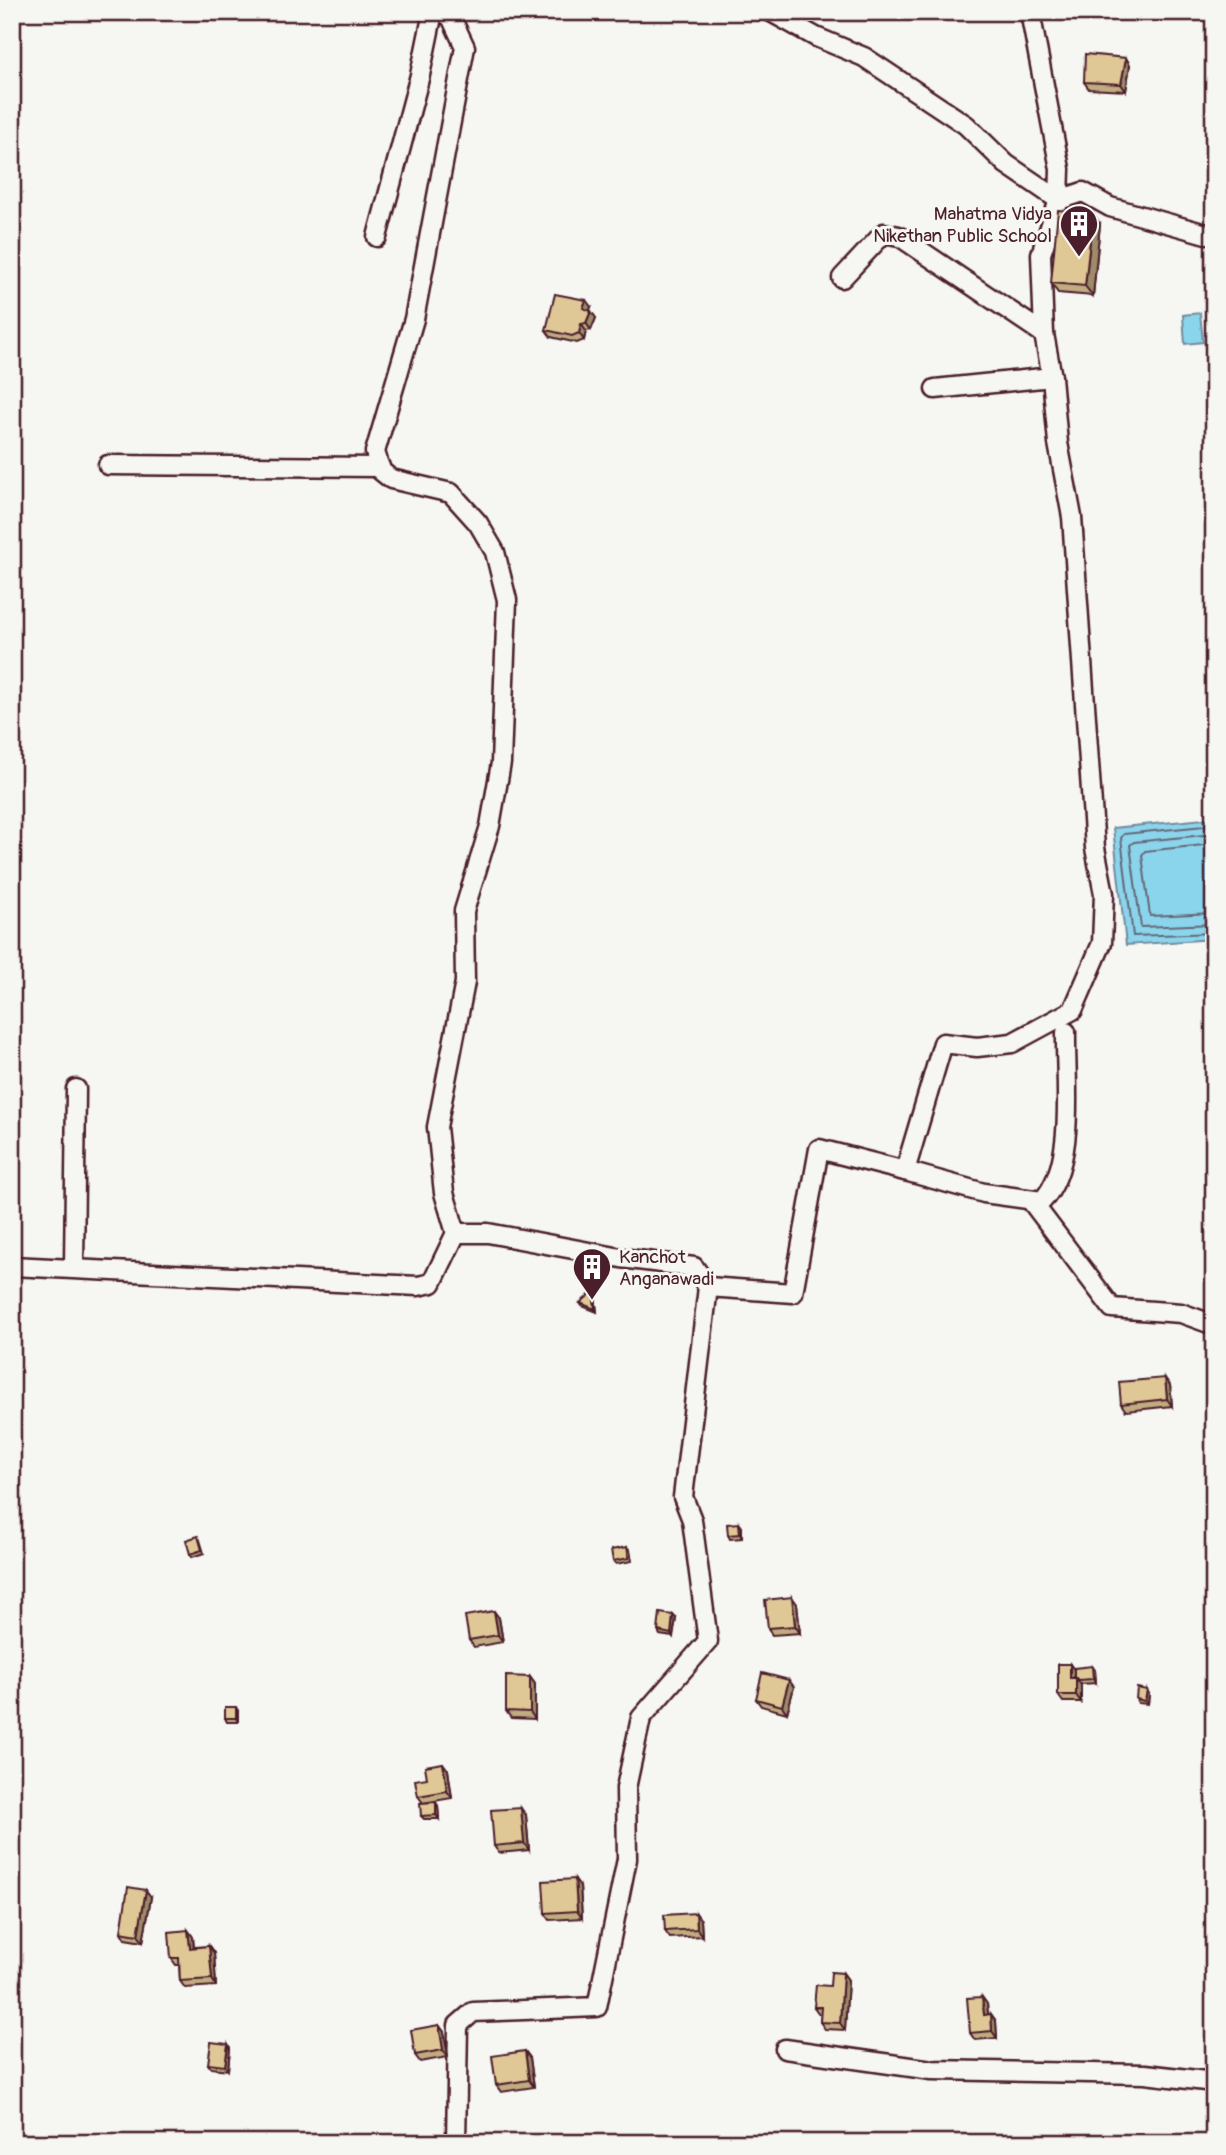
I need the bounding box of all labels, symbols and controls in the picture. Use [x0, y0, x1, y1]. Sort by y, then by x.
place label: Mahatma Vidya Nikethan Public School [873, 202, 1052, 248]
building icon: Mahatma Vidya Nikethan Public School [1058, 203, 1100, 258]
place label: Kanchot Anganawadi [619, 1245, 714, 1291]
building icon: Kanchot Anganawadi [571, 1246, 613, 1301]

